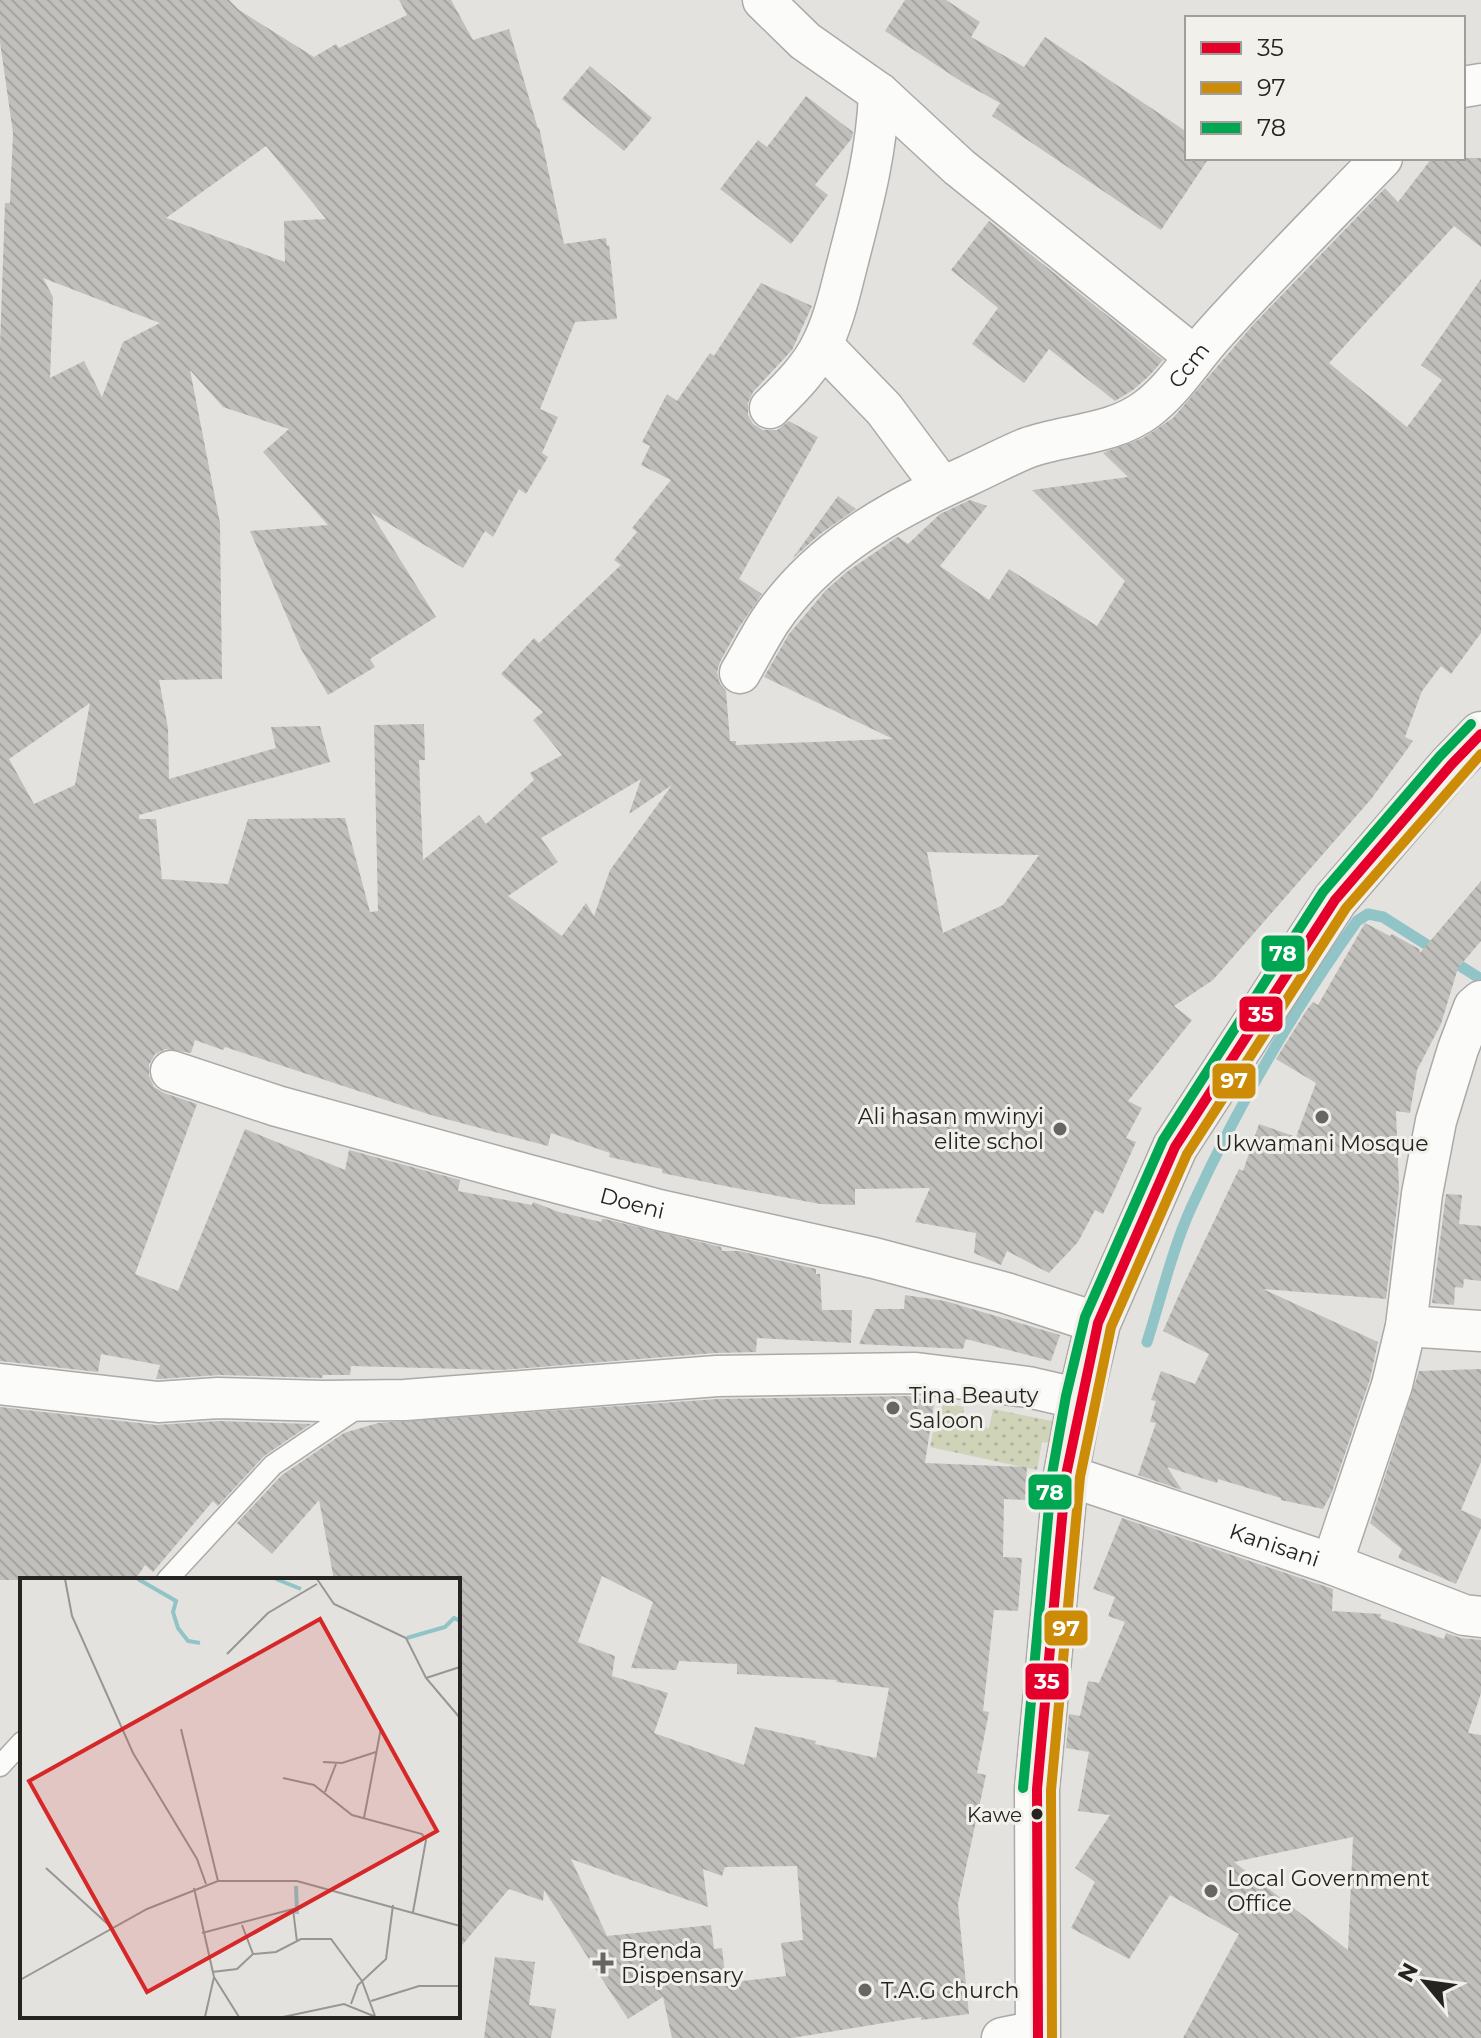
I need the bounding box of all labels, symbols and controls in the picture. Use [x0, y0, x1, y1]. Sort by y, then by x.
legend [1185, 16, 1465, 160]
text: 35 [1257, 33, 1284, 62]
text: 97 [1257, 73, 1286, 102]
text: 78 [1257, 113, 1286, 142]
street label: Ccm [1163, 337, 1215, 394]
line badge: 78 [1260, 934, 1306, 973]
text: 78 [1269, 940, 1297, 967]
line badge: 35 [1238, 995, 1284, 1033]
text: 35 [1247, 1001, 1274, 1028]
line badge: 97 [1211, 1062, 1257, 1100]
text: 97 [1220, 1067, 1248, 1094]
place label: Ali hasan mwinyi elite schol [858, 1103, 1044, 1155]
marker: Ukwamani Mosque [1313, 1108, 1331, 1126]
marker: Ali hasan mwinyi elite schol [1051, 1120, 1069, 1138]
place label: Ukwamani Mosque [1215, 1130, 1429, 1157]
street label: Doeni [597, 1182, 667, 1225]
place label: Tina Beauty Saloon [909, 1382, 1039, 1434]
marker: Tina Beauty Saloon [884, 1399, 902, 1417]
line badge: 78 [1027, 1473, 1073, 1511]
text: 78 [1036, 1479, 1064, 1506]
street label: Kanisani [1226, 1518, 1323, 1573]
inset map [20, 1578, 460, 2018]
line badge: 97 [1043, 1609, 1089, 1647]
text: 97 [1052, 1615, 1080, 1642]
line badge: 35 [1024, 1662, 1070, 1701]
text: 35 [1033, 1668, 1060, 1695]
place label: Kawe [967, 1803, 1022, 1827]
marker: Kawe [1029, 1806, 1045, 1822]
place label: Local Government Office [1227, 1865, 1430, 1917]
marker: Local Government Office [1202, 1882, 1220, 1900]
place label: Brenda Dispensary [621, 1937, 743, 1989]
north arrow [1385, 1942, 1465, 2022]
marker: Brenda Dispensary [592, 1952, 614, 1974]
text: N [1392, 1958, 1424, 1987]
place label: T.A.G church [881, 1977, 1019, 2004]
marker: T.A.G church [856, 1981, 874, 1999]

